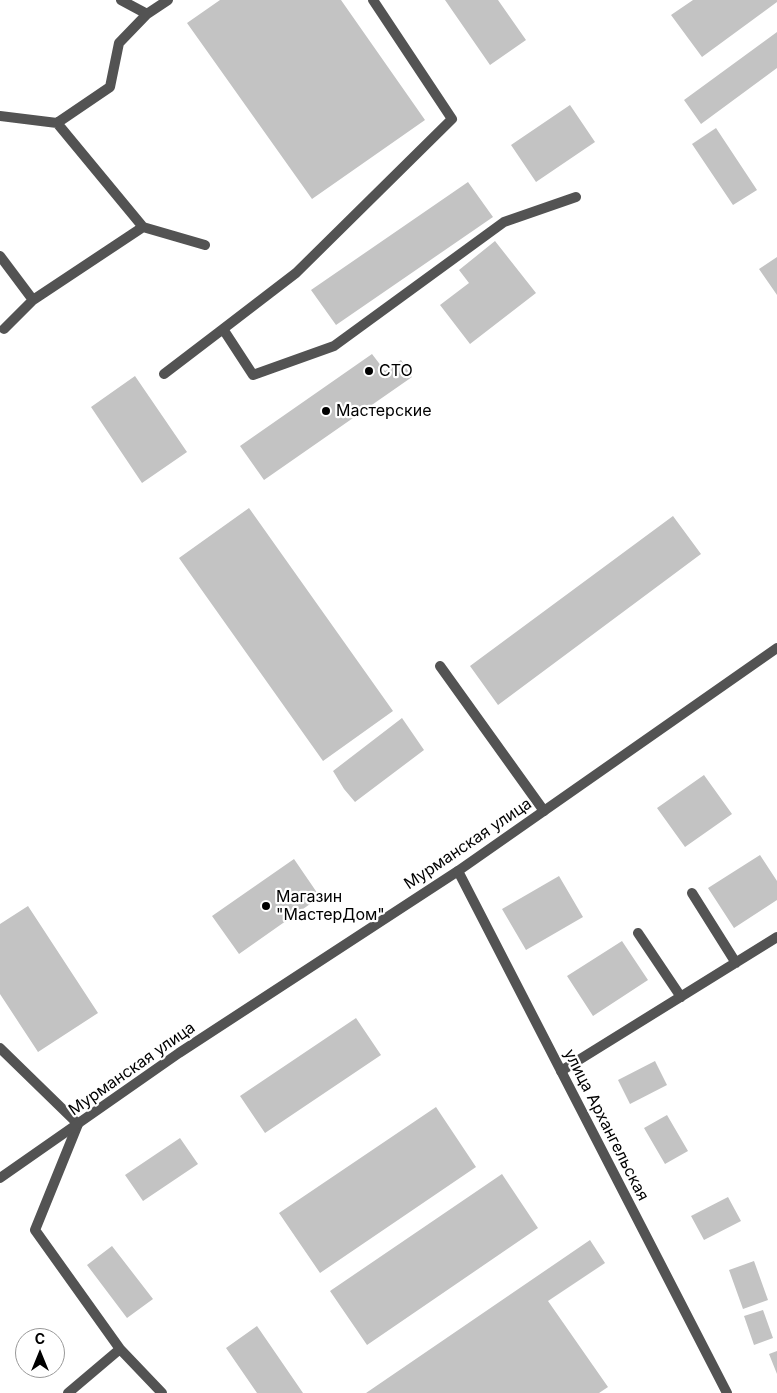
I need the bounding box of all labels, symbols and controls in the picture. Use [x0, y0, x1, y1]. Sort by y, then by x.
place label: СТО [379, 361, 413, 381]
marker: СТО [363, 365, 375, 377]
place label: Мастерские [336, 401, 431, 421]
marker: Мастерские [320, 405, 332, 417]
street label: Мурманская улица [401, 794, 535, 894]
place label: Магазин "МастерДом" [276, 887, 385, 925]
marker: Магазин "МастерДом" [260, 900, 272, 912]
street label: Мурманская улица [65, 1018, 199, 1120]
street label: улица Архангельская [559, 1046, 653, 1204]
north arrow [15, 1328, 65, 1378]
text: С [35, 1330, 45, 1347]

